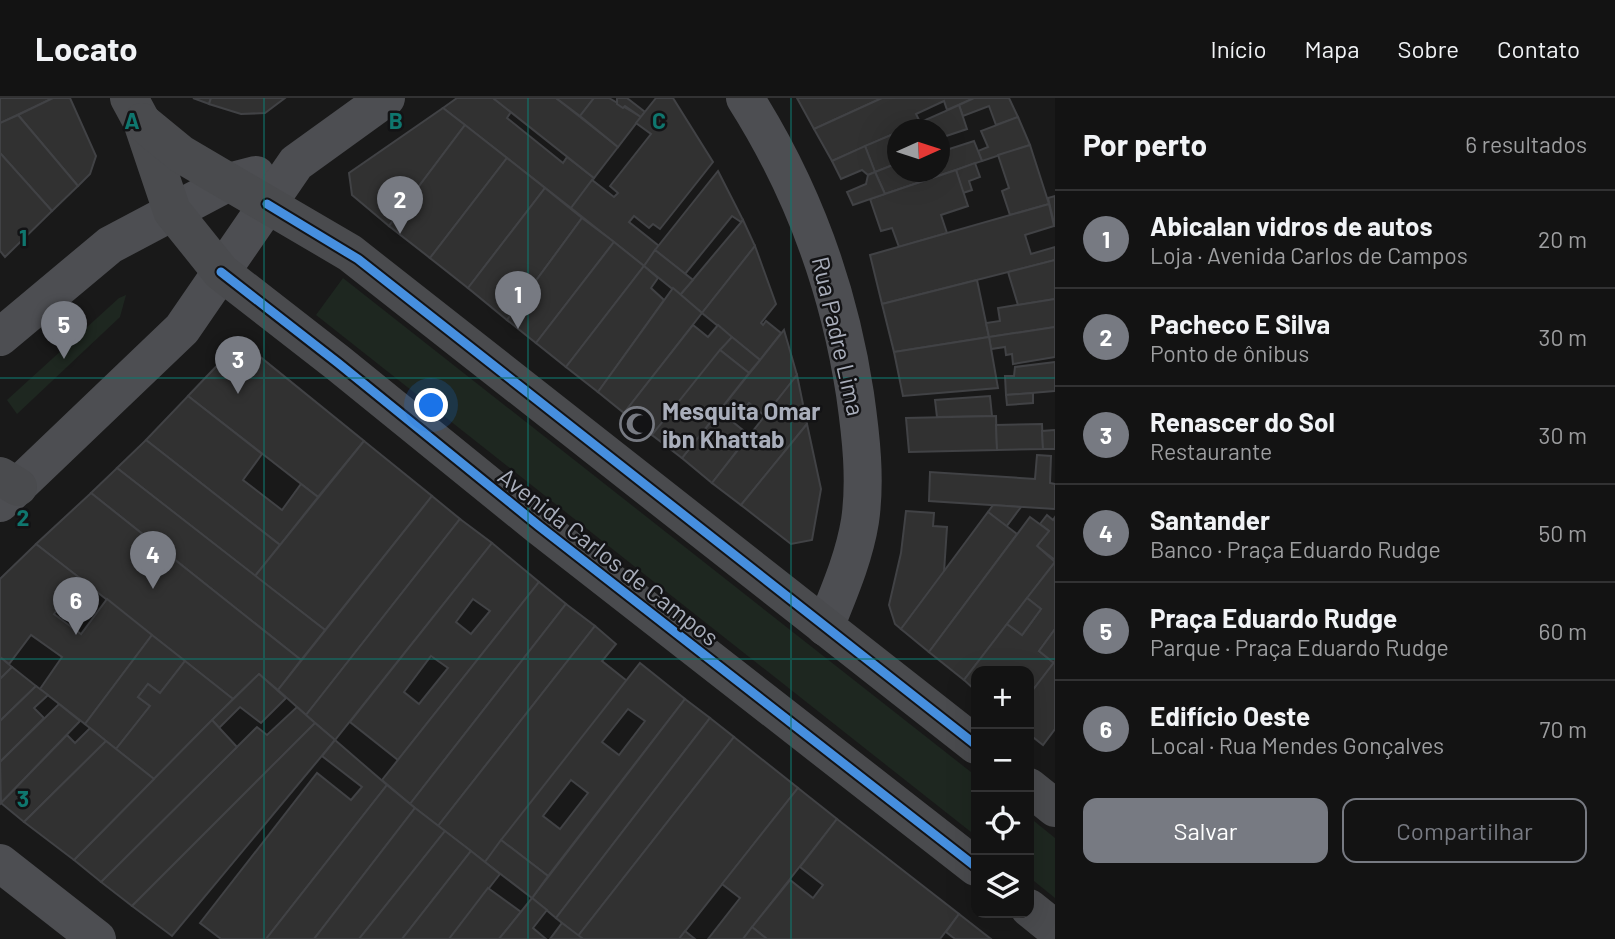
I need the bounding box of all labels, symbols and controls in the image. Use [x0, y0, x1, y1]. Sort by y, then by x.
text: Locato [35, 28, 138, 68]
text: Início [1211, 34, 1267, 63]
text: Mapa [1305, 34, 1359, 63]
text: Sobre [1397, 34, 1459, 63]
text: Contato [1497, 34, 1580, 63]
text: A [124, 106, 140, 134]
text: B [389, 106, 403, 134]
text: C [652, 106, 666, 134]
north arrow [887, 119, 950, 182]
text: Por perto [1083, 126, 1207, 162]
text: 6 resultados [1465, 130, 1587, 158]
pin: 2 [377, 176, 423, 234]
text: Abicalan vidros de autos [1150, 210, 1432, 241]
text: 1 [19, 223, 27, 251]
text: 1 [1102, 225, 1110, 253]
text: 20 m [1538, 225, 1587, 253]
text: Loja · Avenida Carlos de Campos [1150, 241, 1468, 269]
street label: Rua Padre Lima [807, 254, 871, 418]
pin: 1 [495, 271, 541, 329]
pin: 5 [41, 301, 87, 359]
text: Pacheco E Silva [1150, 308, 1330, 339]
text: 2 [1100, 323, 1112, 351]
text: 30 m [1539, 323, 1587, 351]
pin: 3 [215, 336, 261, 394]
text: Ponto de ônibus [1150, 339, 1309, 367]
your location [414, 388, 448, 422]
place label: Mesquita Omar ibn Khattab [662, 396, 820, 453]
mosque icon: Mesquita Omar ibn Khattab [618, 405, 656, 443]
text: Renascer do Sol [1150, 406, 1335, 437]
text: 3 [1100, 421, 1112, 449]
text: 30 m [1539, 421, 1587, 449]
text: Restaurante [1150, 437, 1272, 465]
street label: Avenida Carlos de Campos [493, 461, 725, 651]
text: 2 [17, 503, 29, 531]
text: Santander [1150, 504, 1270, 535]
text: 4 [1099, 519, 1113, 547]
text: 50 m [1539, 519, 1587, 547]
pin: 4 [130, 531, 176, 589]
text: Banco · Praça Eduardo Rudge [1150, 535, 1441, 563]
pin: 6 [53, 577, 99, 635]
text: Praça Eduardo Rudge [1150, 602, 1397, 633]
text: 5 [1100, 617, 1112, 645]
text: 60 m [1539, 617, 1587, 645]
text: Parque · Praça Eduardo Rudge [1150, 633, 1449, 661]
map controls [971, 666, 1034, 918]
button: + [971, 666, 1034, 729]
text: Edifício Oeste [1150, 700, 1310, 731]
text: 6 [1100, 715, 1112, 743]
text: 70 m [1540, 715, 1587, 743]
button: − [971, 729, 1034, 792]
text: Local · Rua Mendes Gonçalves [1150, 731, 1444, 759]
text: 3 [17, 784, 29, 812]
button: locate [971, 792, 1034, 855]
button: Salvar [1083, 798, 1328, 863]
button: Compartilhar [1342, 798, 1587, 863]
button: layers [971, 855, 1034, 918]

